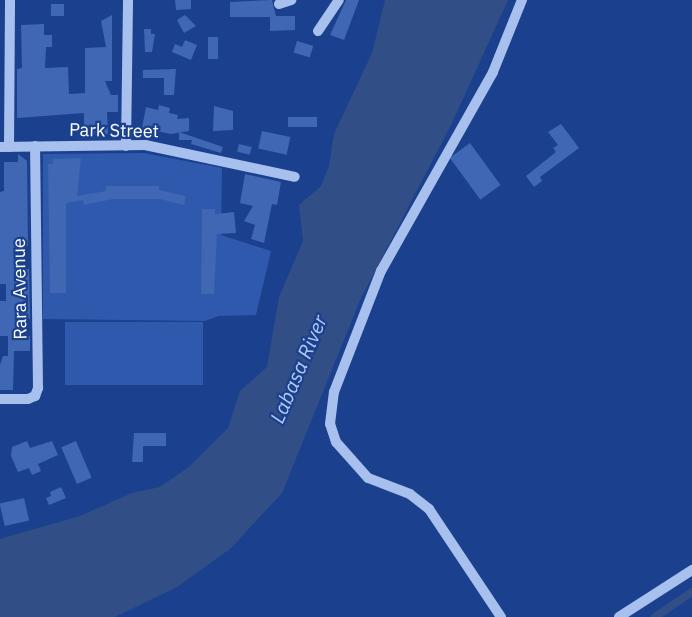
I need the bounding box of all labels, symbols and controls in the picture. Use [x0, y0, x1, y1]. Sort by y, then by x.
street label: Park Street [69, 119, 159, 143]
street label: Rara Avenue [8, 238, 32, 340]
water label: Labasa River [265, 311, 331, 427]

